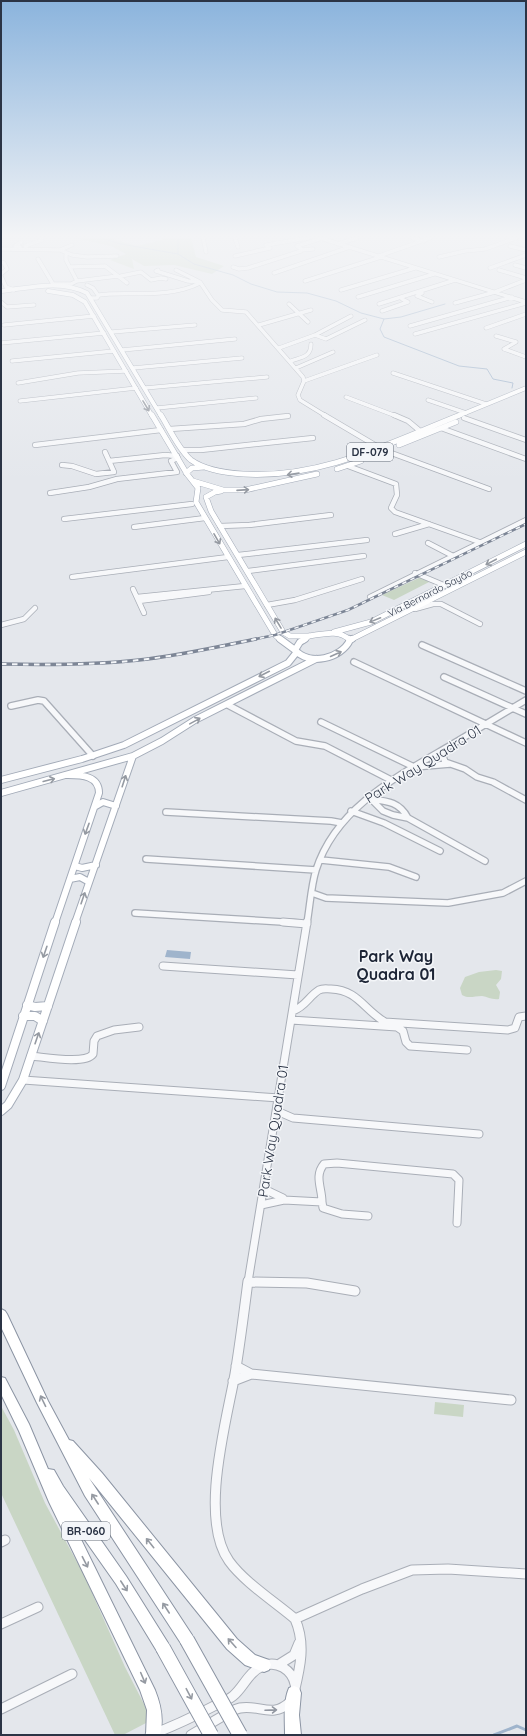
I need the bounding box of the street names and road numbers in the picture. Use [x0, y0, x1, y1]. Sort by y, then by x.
road number: DF-079 [347, 443, 393, 461]
street label: Via Bernardo Sayão [385, 566, 475, 620]
street label: Park Way Quadra 01 [361, 721, 485, 807]
street label: Park Way Quadra 01 [254, 1063, 292, 1199]
road number: BR-060 [62, 1522, 110, 1540]

